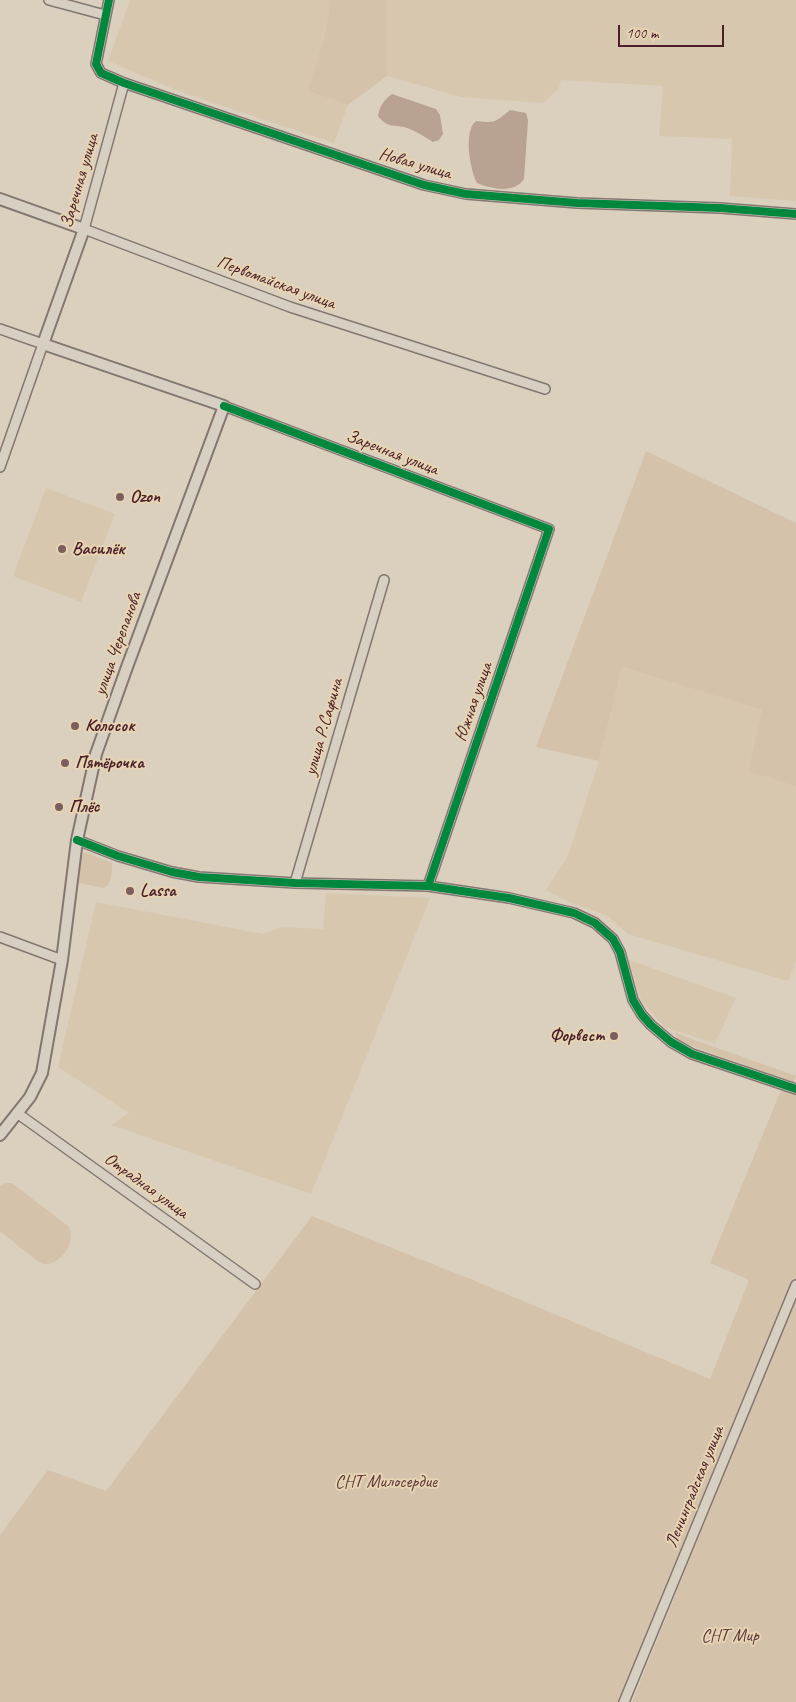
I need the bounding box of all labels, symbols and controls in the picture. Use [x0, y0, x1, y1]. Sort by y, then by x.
scale bar [621, 15, 727, 47]
text: 100 m [626, 24, 658, 43]
street label: Заречная улица [56, 131, 104, 231]
street label: Новая улица [376, 143, 454, 185]
street label: Первомайская улица [214, 252, 338, 314]
street label: Заречная улица [343, 425, 441, 481]
place label: Ozon [130, 486, 160, 508]
marker: Ozon [114, 491, 126, 503]
place label: Василёк [72, 538, 124, 560]
marker: Василёк [56, 543, 68, 555]
street label: улица Черепанова [89, 589, 147, 699]
street label: Южная улица [450, 660, 498, 744]
street label: улица Р.Сафина [300, 676, 348, 778]
place label: Колосок [85, 715, 135, 737]
marker: Колосок [69, 720, 81, 732]
place label: Пятёрочка [75, 752, 144, 774]
marker: Пятёрочка [59, 757, 71, 769]
place label: Плёс [69, 796, 99, 818]
marker: Плёс [53, 801, 65, 813]
place label: Lassa [140, 880, 176, 902]
marker: Lassa [124, 885, 136, 897]
place label: Форвест [550, 1025, 604, 1047]
marker: Форвест [608, 1030, 620, 1042]
street label: Отрадная улица [100, 1148, 192, 1224]
street label: Ленинградская улица [661, 1423, 729, 1551]
park label: СНТ Милосердие [335, 1471, 437, 1493]
park label: СНТ Мир [701, 1625, 759, 1647]

